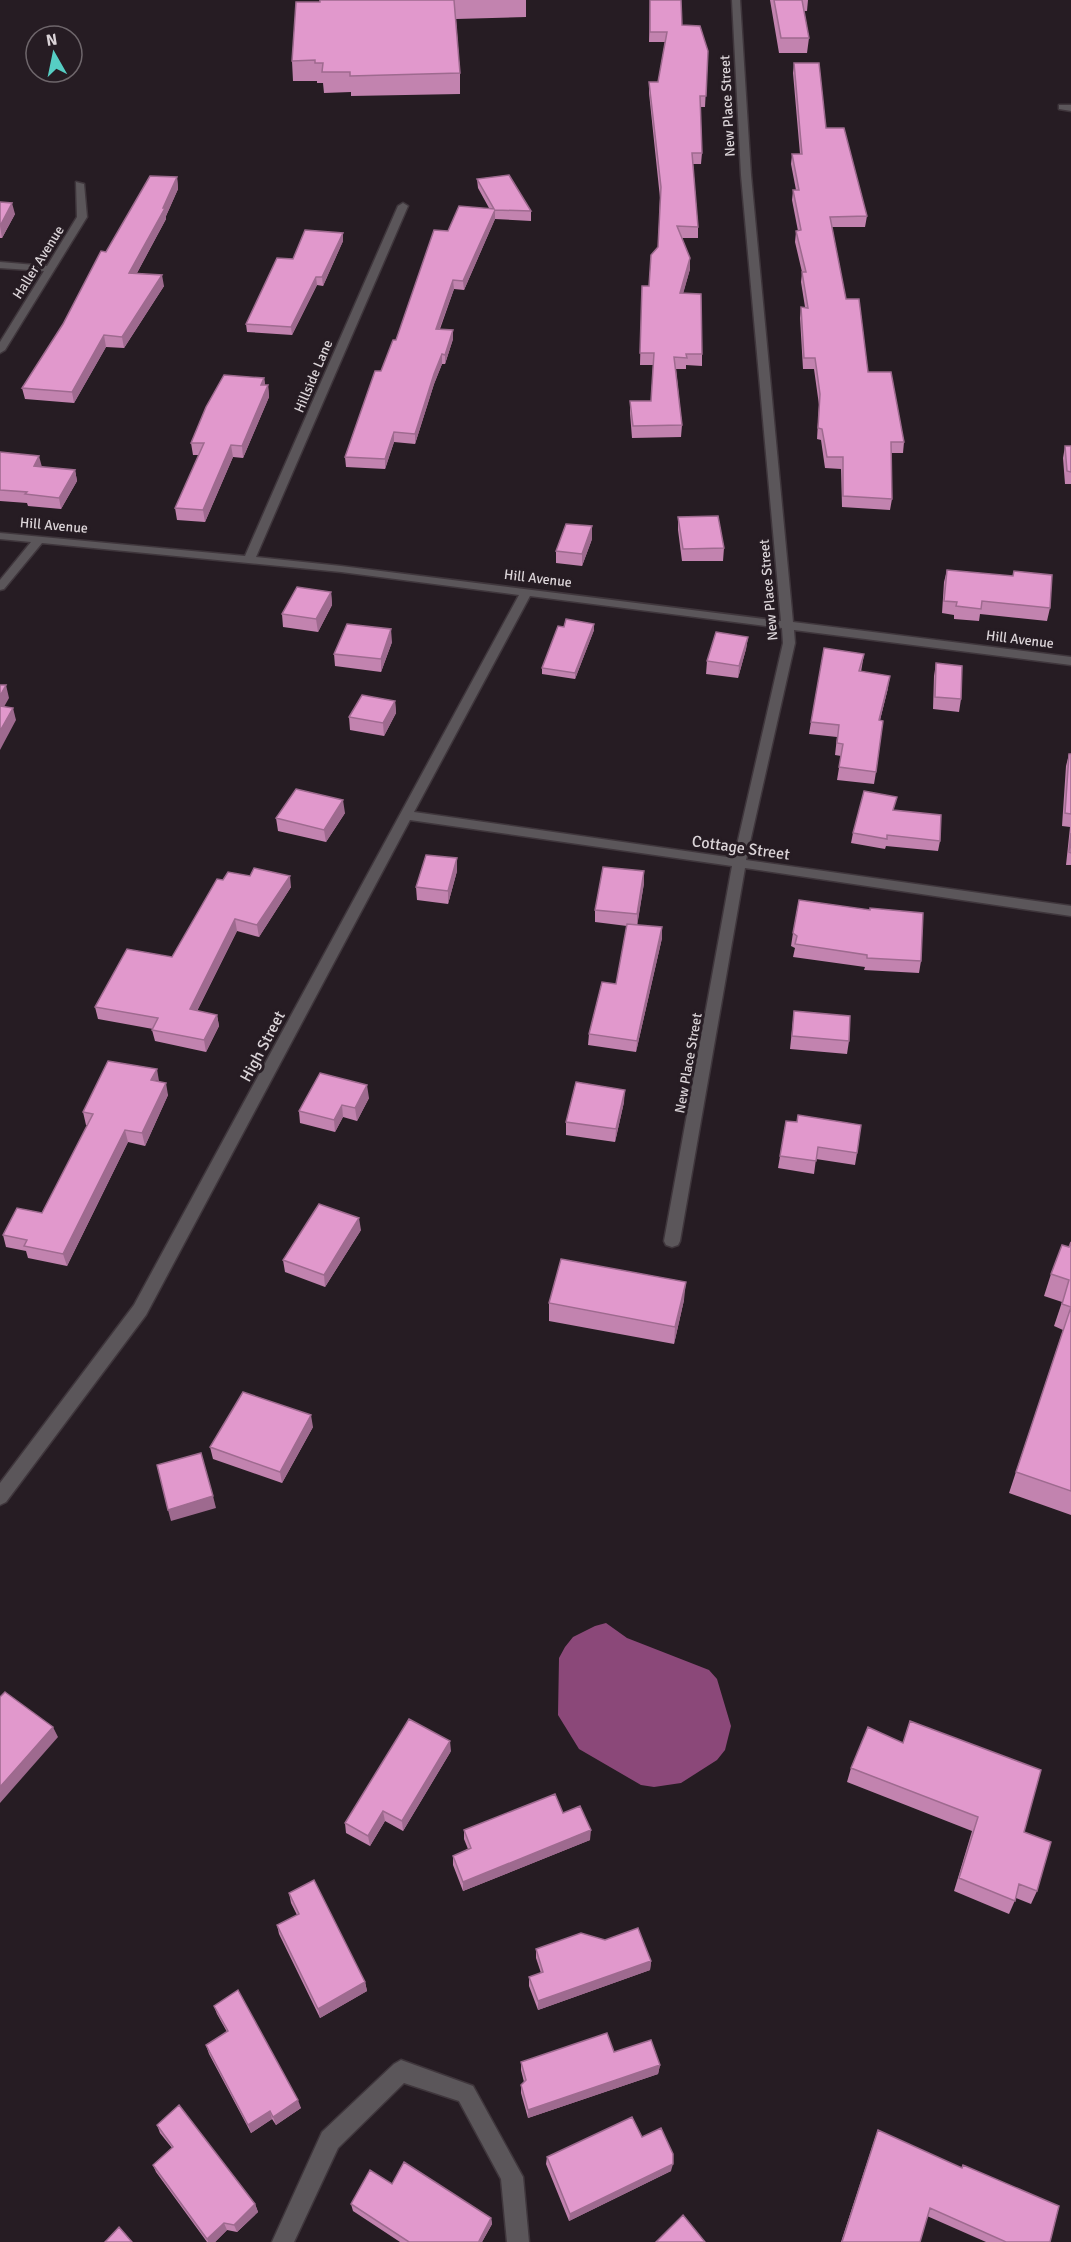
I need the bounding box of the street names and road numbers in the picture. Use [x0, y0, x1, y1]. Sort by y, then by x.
street label: New Place Street [716, 55, 739, 157]
street label: Haller Avenue [9, 222, 68, 302]
street label: Hillside Lane [290, 337, 336, 415]
street label: Hill Avenue [19, 514, 89, 537]
street label: New Place Street [756, 538, 781, 641]
street label: Hill Avenue [503, 566, 573, 591]
street label: Hill Avenue [985, 627, 1055, 652]
street label: Cottage Street [691, 831, 791, 865]
street label: High Street [236, 1007, 290, 1085]
street label: New Place Street [671, 1011, 706, 1115]

